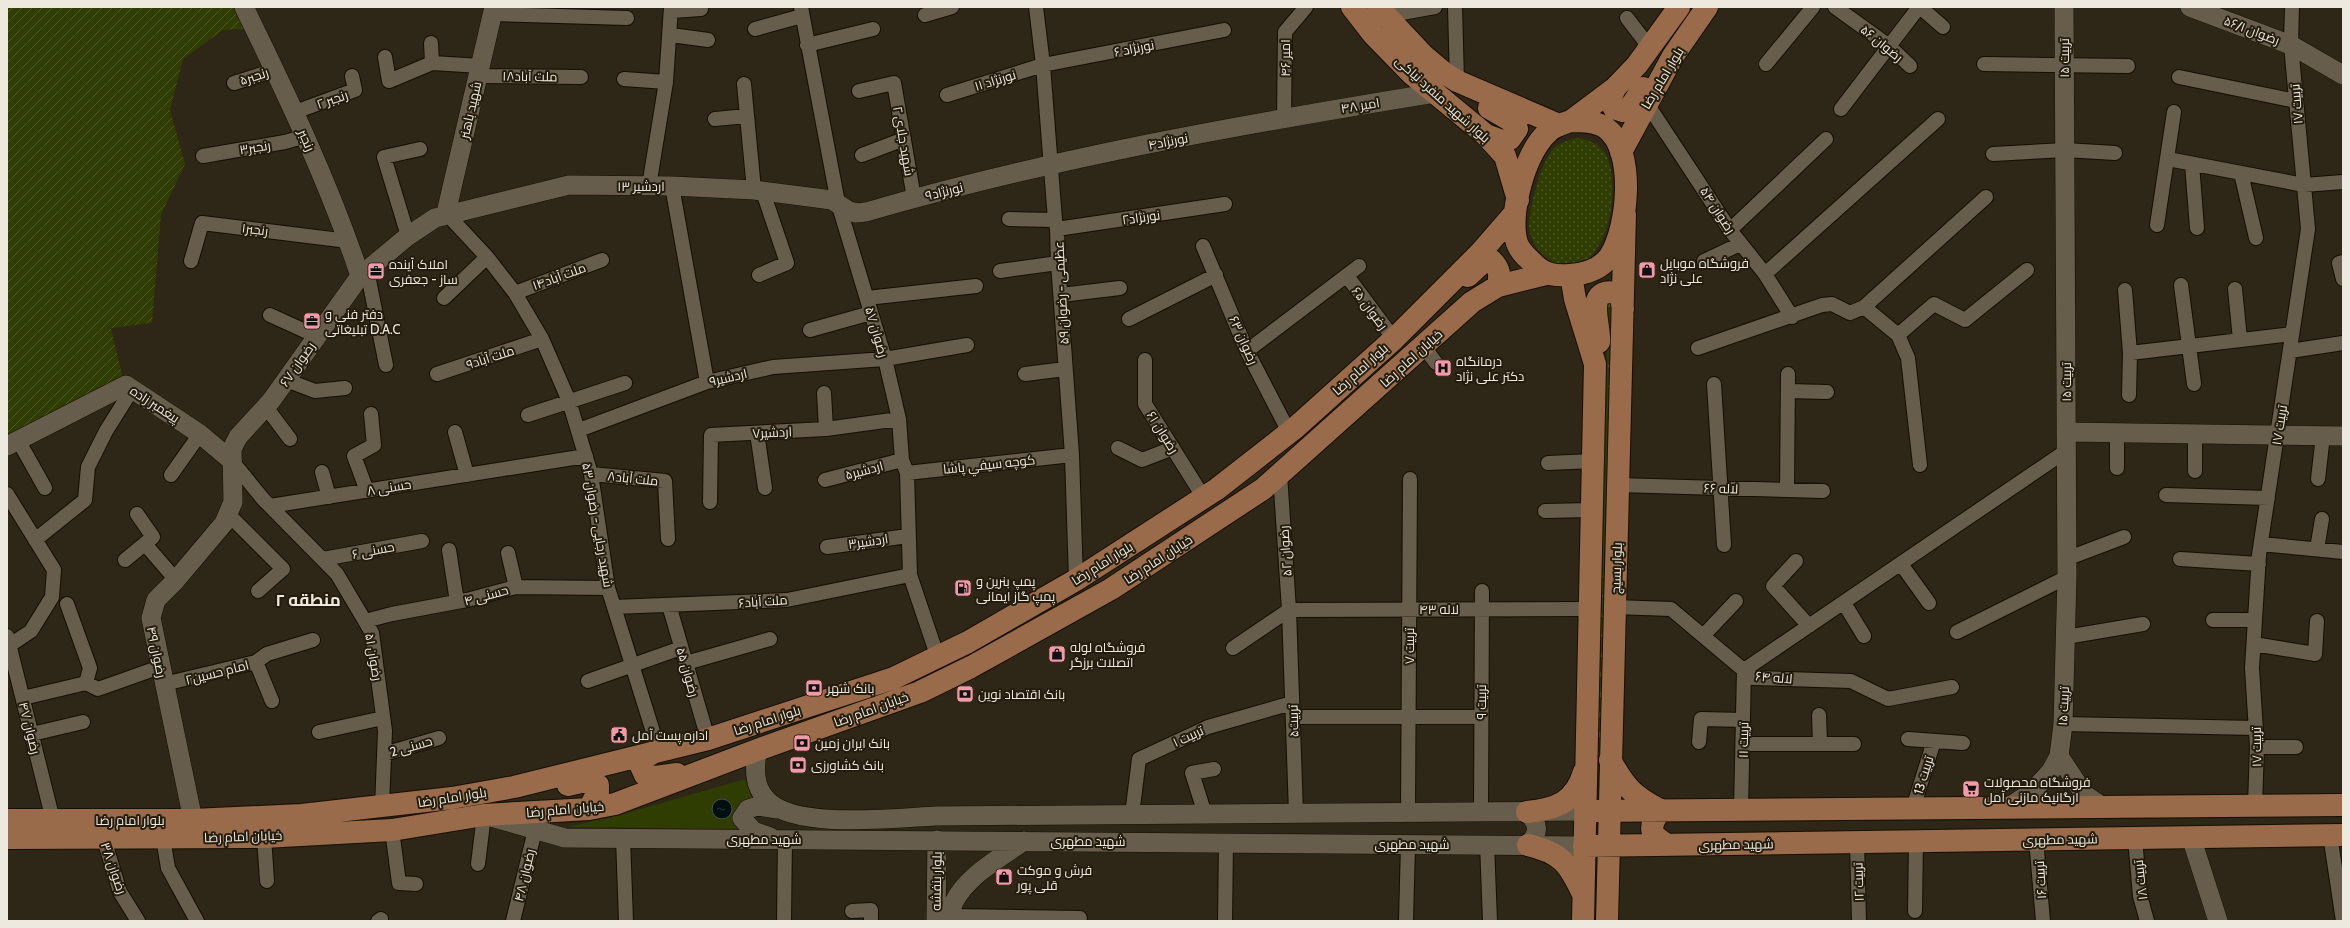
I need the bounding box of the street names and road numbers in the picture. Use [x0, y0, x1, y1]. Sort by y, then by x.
street label: رضوان ۵۶/۱ [2222, 12, 2282, 48]
street label: رضوان ۵۶ [1858, 21, 1906, 65]
street label: نورنژاد ۶ [1112, 36, 1156, 60]
street label: تربیت ۱۵ [2056, 38, 2072, 78]
street label: امیر ۴۶ [1277, 39, 1293, 77]
street label: بلوار امام رضا [1637, 44, 1688, 113]
street label: بلوار شهید منفرد نیاکی [1392, 52, 1494, 146]
street label: رنجبر۵ [237, 64, 271, 88]
street label: نورنژاد ۱۱ [972, 66, 1018, 94]
street label: ملت آباد۱۸ [502, 68, 558, 84]
street label: شهید باهنر [455, 80, 484, 141]
street label: تربیت ۱۷ [2286, 83, 2306, 125]
street label: رنجبر ۲ [314, 86, 350, 112]
street label: امیر ۴۸ [1339, 94, 1381, 116]
street label: شهید جلای ۲ [890, 105, 918, 177]
street label: رنجبر [295, 126, 319, 153]
street label: نورنژاد۴ [1147, 129, 1189, 153]
street label: رنجبر۳ [238, 137, 272, 157]
street label: اردشیر ۱۳ [617, 178, 665, 194]
street label: نورنژاد۹ [923, 179, 965, 203]
street label: رضوان ۵۴ [1697, 184, 1739, 236]
street label: نورنژاد۲ [1121, 206, 1161, 228]
street label: رنجبر۱ [241, 219, 269, 239]
street label: عظیمی - رضوان ۵۹ [1050, 241, 1072, 345]
street label: ملت آباد۱۴ [530, 259, 588, 293]
street label: رضوان ۶۵ [1349, 283, 1391, 333]
street label: رضوان ۵۷ [862, 305, 892, 359]
street label: رضوان ۶۳ [1226, 313, 1262, 367]
street label: خیابان امام رضا [1377, 326, 1447, 392]
street label: رضوان ۶۷ [276, 339, 318, 389]
street label: بلوار امام رضا [1329, 340, 1393, 400]
street label: ملت آباد۹ [464, 342, 516, 372]
street label: تربیت ۱۵ [2058, 362, 2074, 402]
street label: اردشیر۹ [707, 365, 749, 389]
street label: پیغمبر زاده [126, 382, 183, 428]
street label: تربیت ۱۷ [2268, 403, 2290, 446]
street label: رضوان ۶۱ [1144, 408, 1182, 456]
street label: اردشیر۷ [752, 423, 792, 441]
street label: كوچه سيفي پاشا [942, 451, 1036, 480]
street label: اردشیر۵ [843, 457, 885, 483]
street label: شهید رجایی - رضوان ۵۳ [579, 461, 617, 589]
street label: ملت آباد۸ [607, 467, 659, 489]
street label: حسنی ۸ [366, 476, 412, 498]
street label: لاله ۶۶ [1703, 479, 1739, 497]
street label: رضوان ۵۲ [1275, 525, 1295, 577]
street label: اردشیر۳ [847, 530, 889, 552]
street label: خیابان امام رضا [1121, 531, 1196, 589]
street label: حسنی ۶ [350, 538, 396, 562]
street label: بلوار امام رضا [1068, 538, 1137, 590]
street label: بلوار بسیج [1607, 542, 1626, 594]
street label: حسنی ۴ [462, 581, 510, 609]
street label: ملت آباد۶ [738, 591, 788, 611]
street label: لاله ۴۳ [1419, 601, 1459, 617]
street label: رضوان ۴۹ [144, 625, 170, 679]
street label: تربیت ۷ [1401, 627, 1417, 664]
street label: رضوان ۵۱ [362, 632, 386, 682]
street label: رضوان ۵۵ [673, 645, 703, 699]
street label: امام حسین۲ [184, 656, 251, 690]
street label: لاله ۶۴ [1755, 667, 1793, 687]
street label: تربیت ۹ [1473, 684, 1489, 719]
street label: تربیت ۱۵ [2054, 685, 2072, 726]
street label: خیابان امام رضا [831, 688, 911, 732]
street label: رضوان ۴۷ [16, 700, 44, 756]
street label: بلوار امام رضا [731, 702, 803, 740]
street label: تربیت۵ [1284, 704, 1302, 737]
street label: تربیت ۱۱ [1735, 721, 1751, 758]
street label: تربیت ۱ [1170, 722, 1206, 750]
street label: تربیت ۱۷ [2248, 726, 2264, 767]
street label: حسنی 2 [388, 732, 434, 760]
street label: تربیت 13 [1910, 753, 1937, 796]
street label: بلوار امام رضا [416, 784, 488, 812]
street label: خیابان امام رضا [525, 798, 605, 822]
street label: بلوار امام رضا [95, 812, 165, 830]
street label: خیابان امام رضا [204, 827, 283, 847]
street label: شهید مطهری [2022, 830, 2098, 848]
street label: شهید مطهری [726, 831, 802, 847]
street label: شهید مطهری [1050, 833, 1126, 849]
street label: شهید مطهری [1698, 835, 1774, 853]
street label: شهید مطهری [1374, 836, 1450, 852]
street label: رضوان ۳۸ [98, 840, 130, 896]
street label: رضوان ۴۸ [510, 847, 538, 903]
street label: بلوار بنفشه [927, 851, 945, 911]
street label: تربیت ۱۸ [2130, 858, 2150, 901]
street label: تربیت ۱۶ [2031, 860, 2049, 900]
street label: تربیت ۱۲ [1849, 862, 1867, 902]

